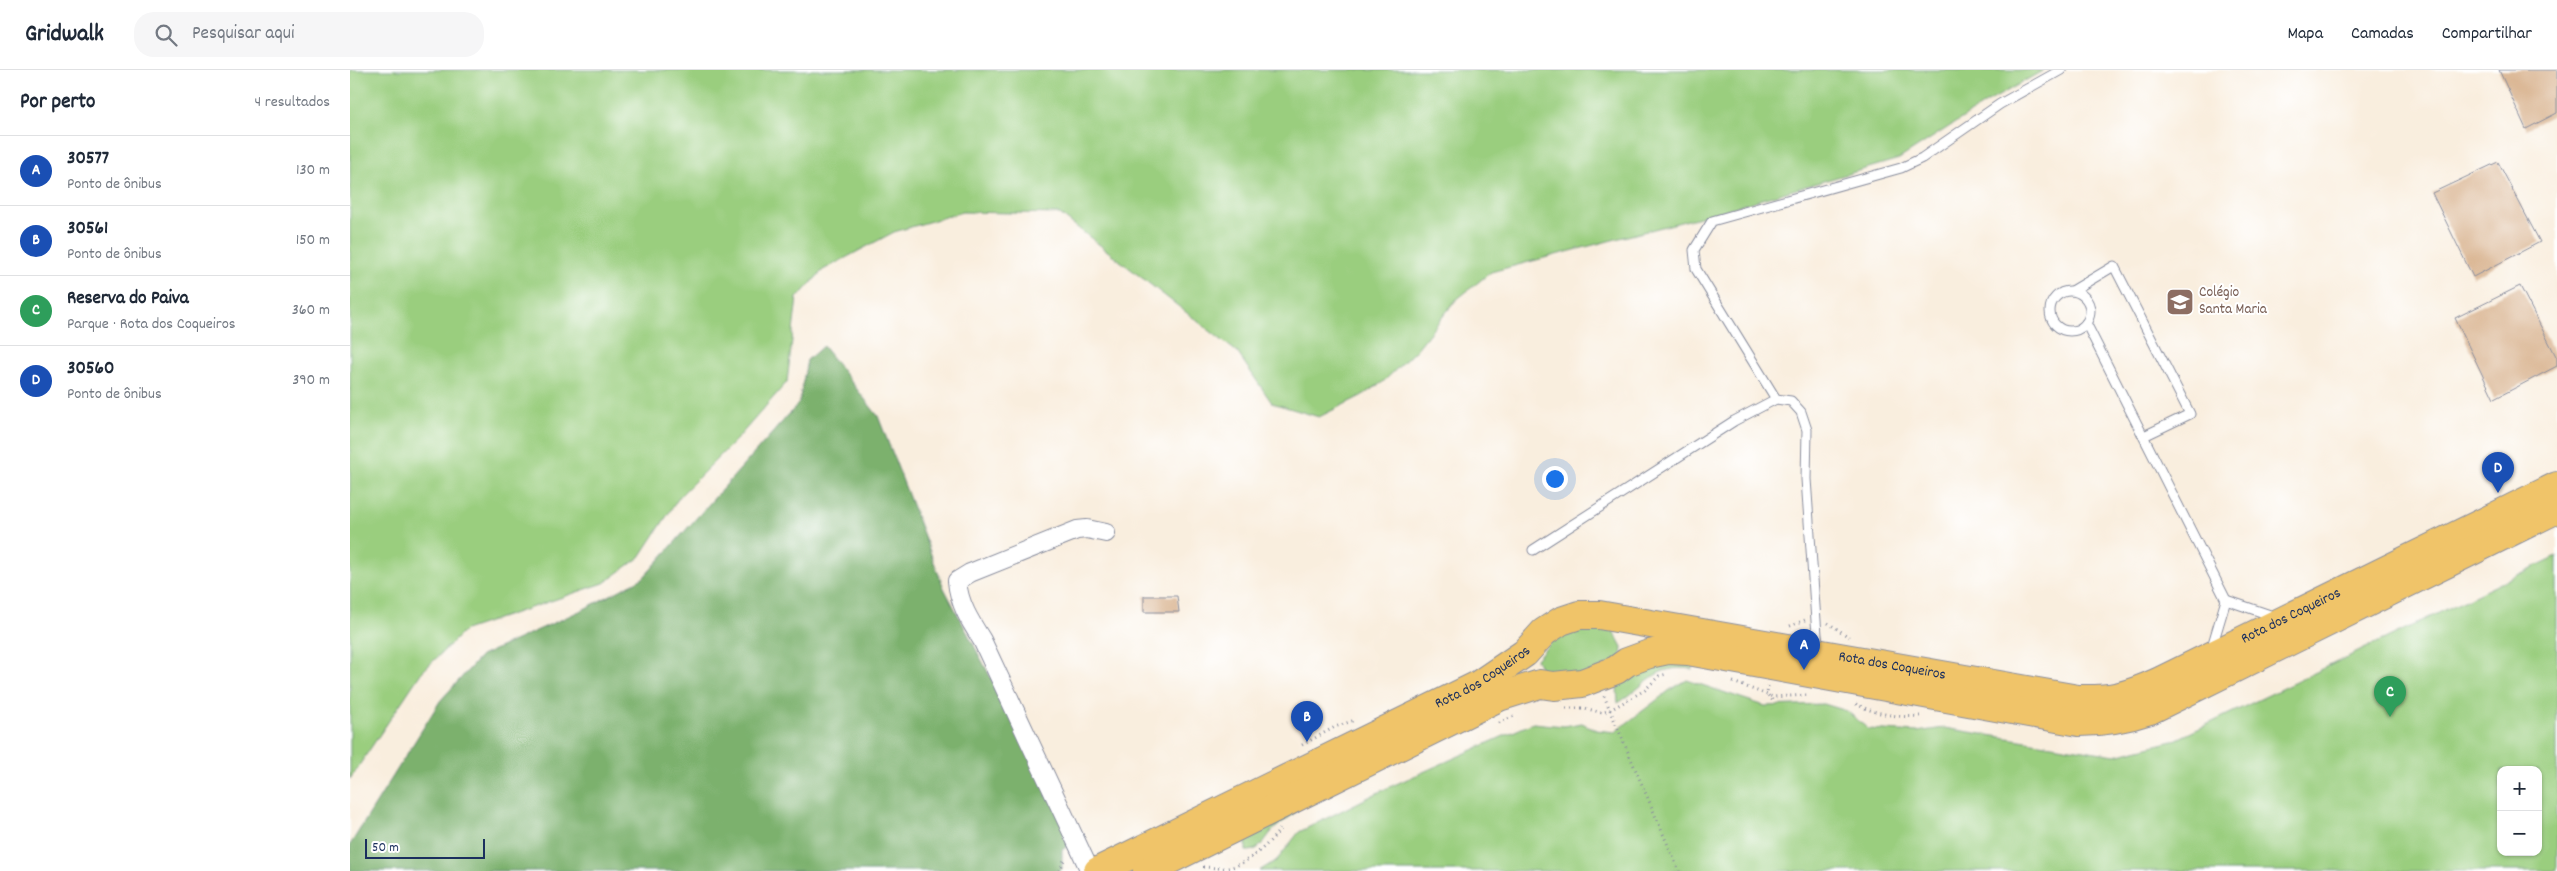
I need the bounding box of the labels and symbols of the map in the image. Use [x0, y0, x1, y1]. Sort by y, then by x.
place label: Colégio Santa Maria [2199, 282, 2268, 321]
school or university icon: Colégio Santa Maria [2165, 287, 2195, 317]
pin: D [2482, 452, 2514, 493]
your location [1542, 466, 1568, 492]
street label: Rota dos Coqueiros [2238, 583, 2345, 650]
pin: A [1788, 629, 1820, 670]
street label: Rota dos Coqueiros [1431, 642, 1537, 715]
street label: Rota dos Coqueiros [1837, 646, 1948, 687]
pin: C [2374, 676, 2406, 717]
pin: B [1291, 701, 1323, 742]
scale bar [365, 836, 485, 859]

